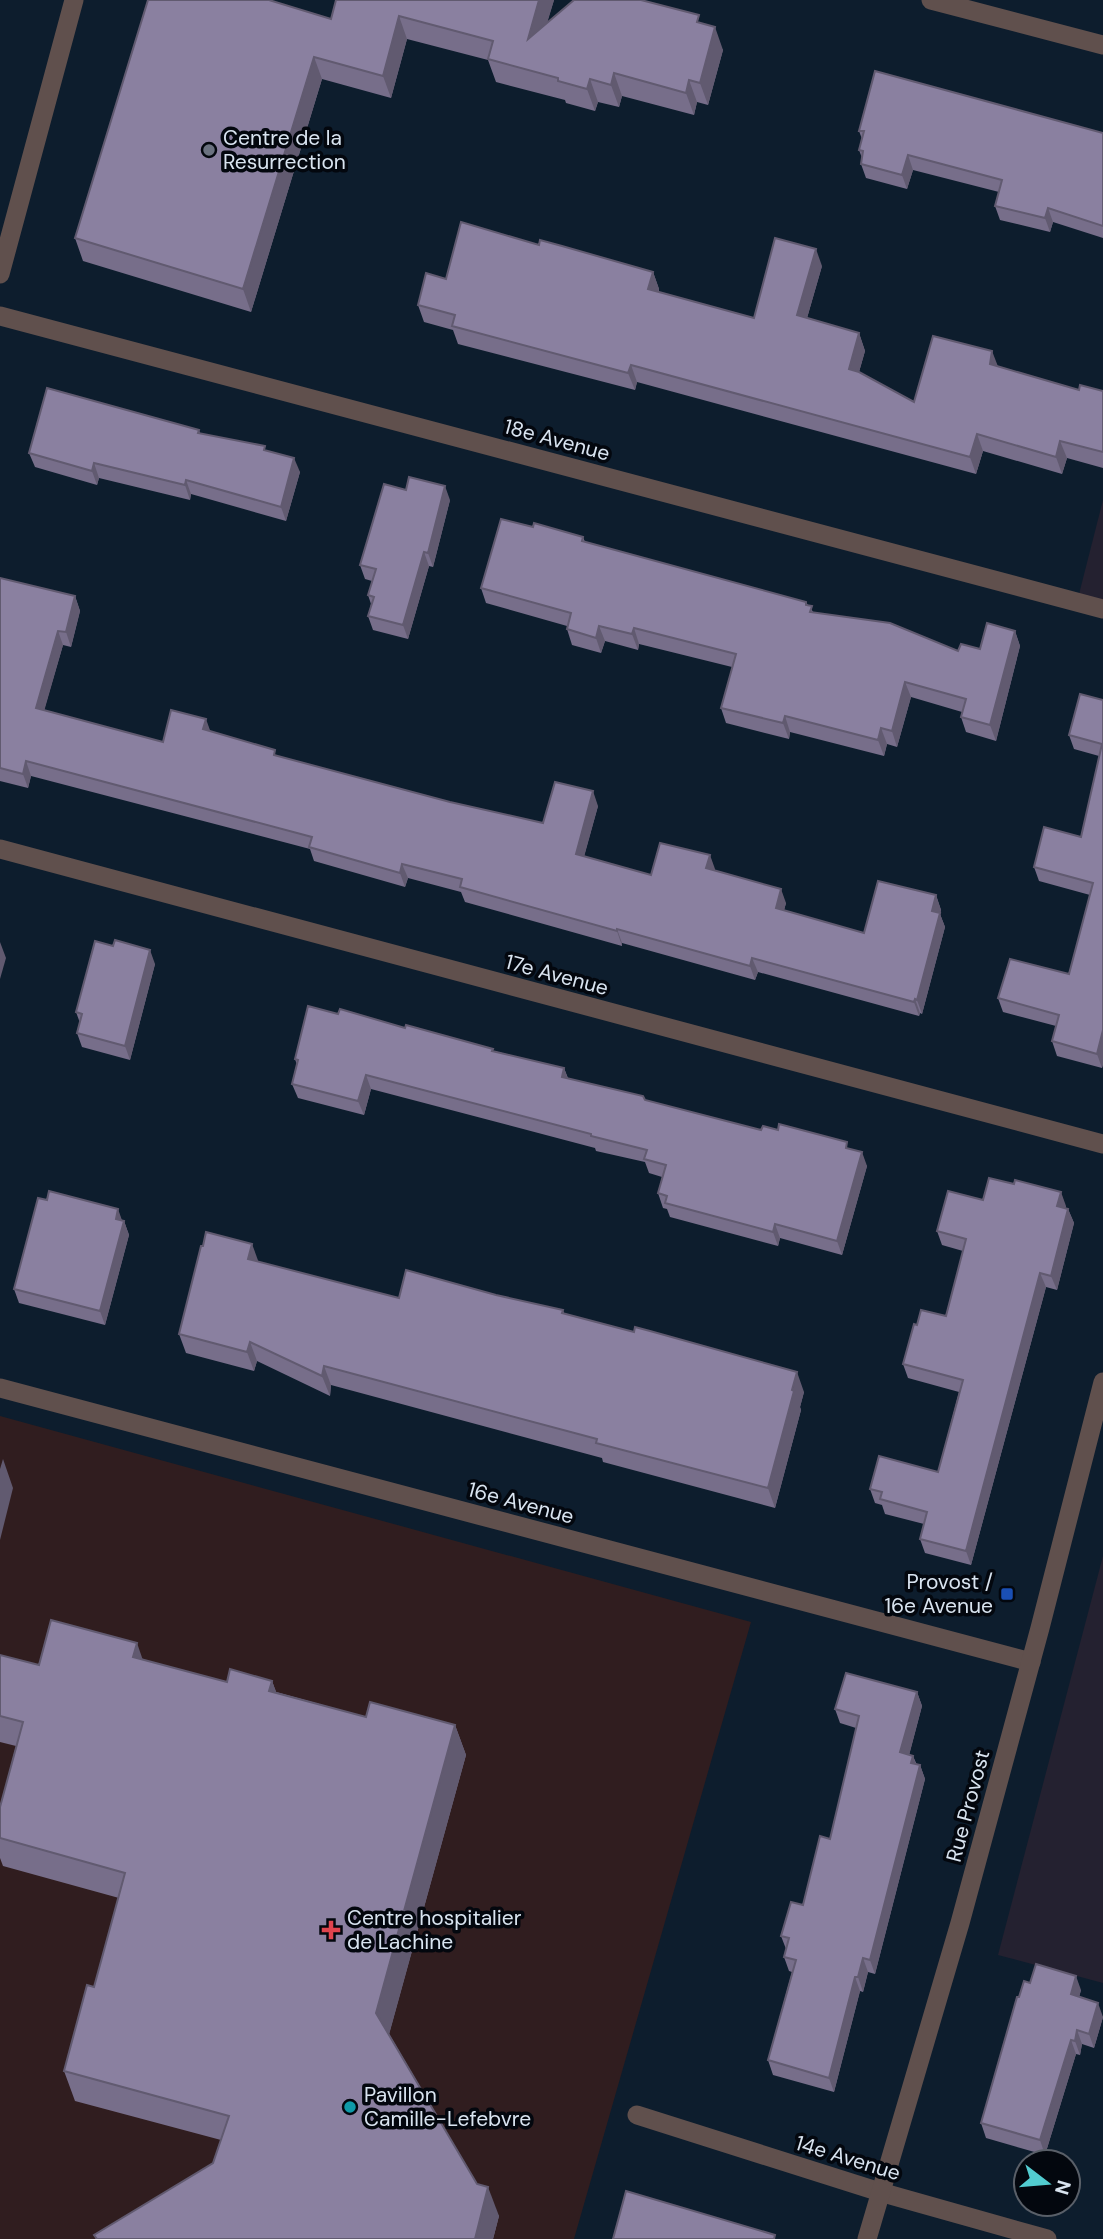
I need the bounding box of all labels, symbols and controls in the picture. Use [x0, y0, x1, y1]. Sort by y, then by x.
place label: Centre de la Resurrection [223, 124, 346, 176]
marker: Centre de la Resurrection [201, 142, 217, 158]
street label: 18e Avenue [501, 412, 613, 468]
street label: 17e Avenue [502, 948, 612, 1002]
street label: 16e Avenue [465, 1475, 577, 1531]
place label: Provost / 16e Avenue [884, 1568, 993, 1620]
marker: Provost / 16e Avenue [999, 1586, 1015, 1602]
street label: Rue Provost [940, 1747, 996, 1865]
place label: Centre hospitalier de Lachine [347, 1904, 522, 1956]
marker: Centre hospitalier de Lachine [321, 1920, 341, 1940]
place label: Pavillon Camille-Lefebvre [364, 2081, 531, 2133]
marker: Pavillon Camille-Lefebvre [342, 2099, 358, 2115]
street label: 14e Avenue [792, 2129, 904, 2187]
north arrow [1012, 2148, 1082, 2218]
text: N [1049, 2177, 1077, 2198]

